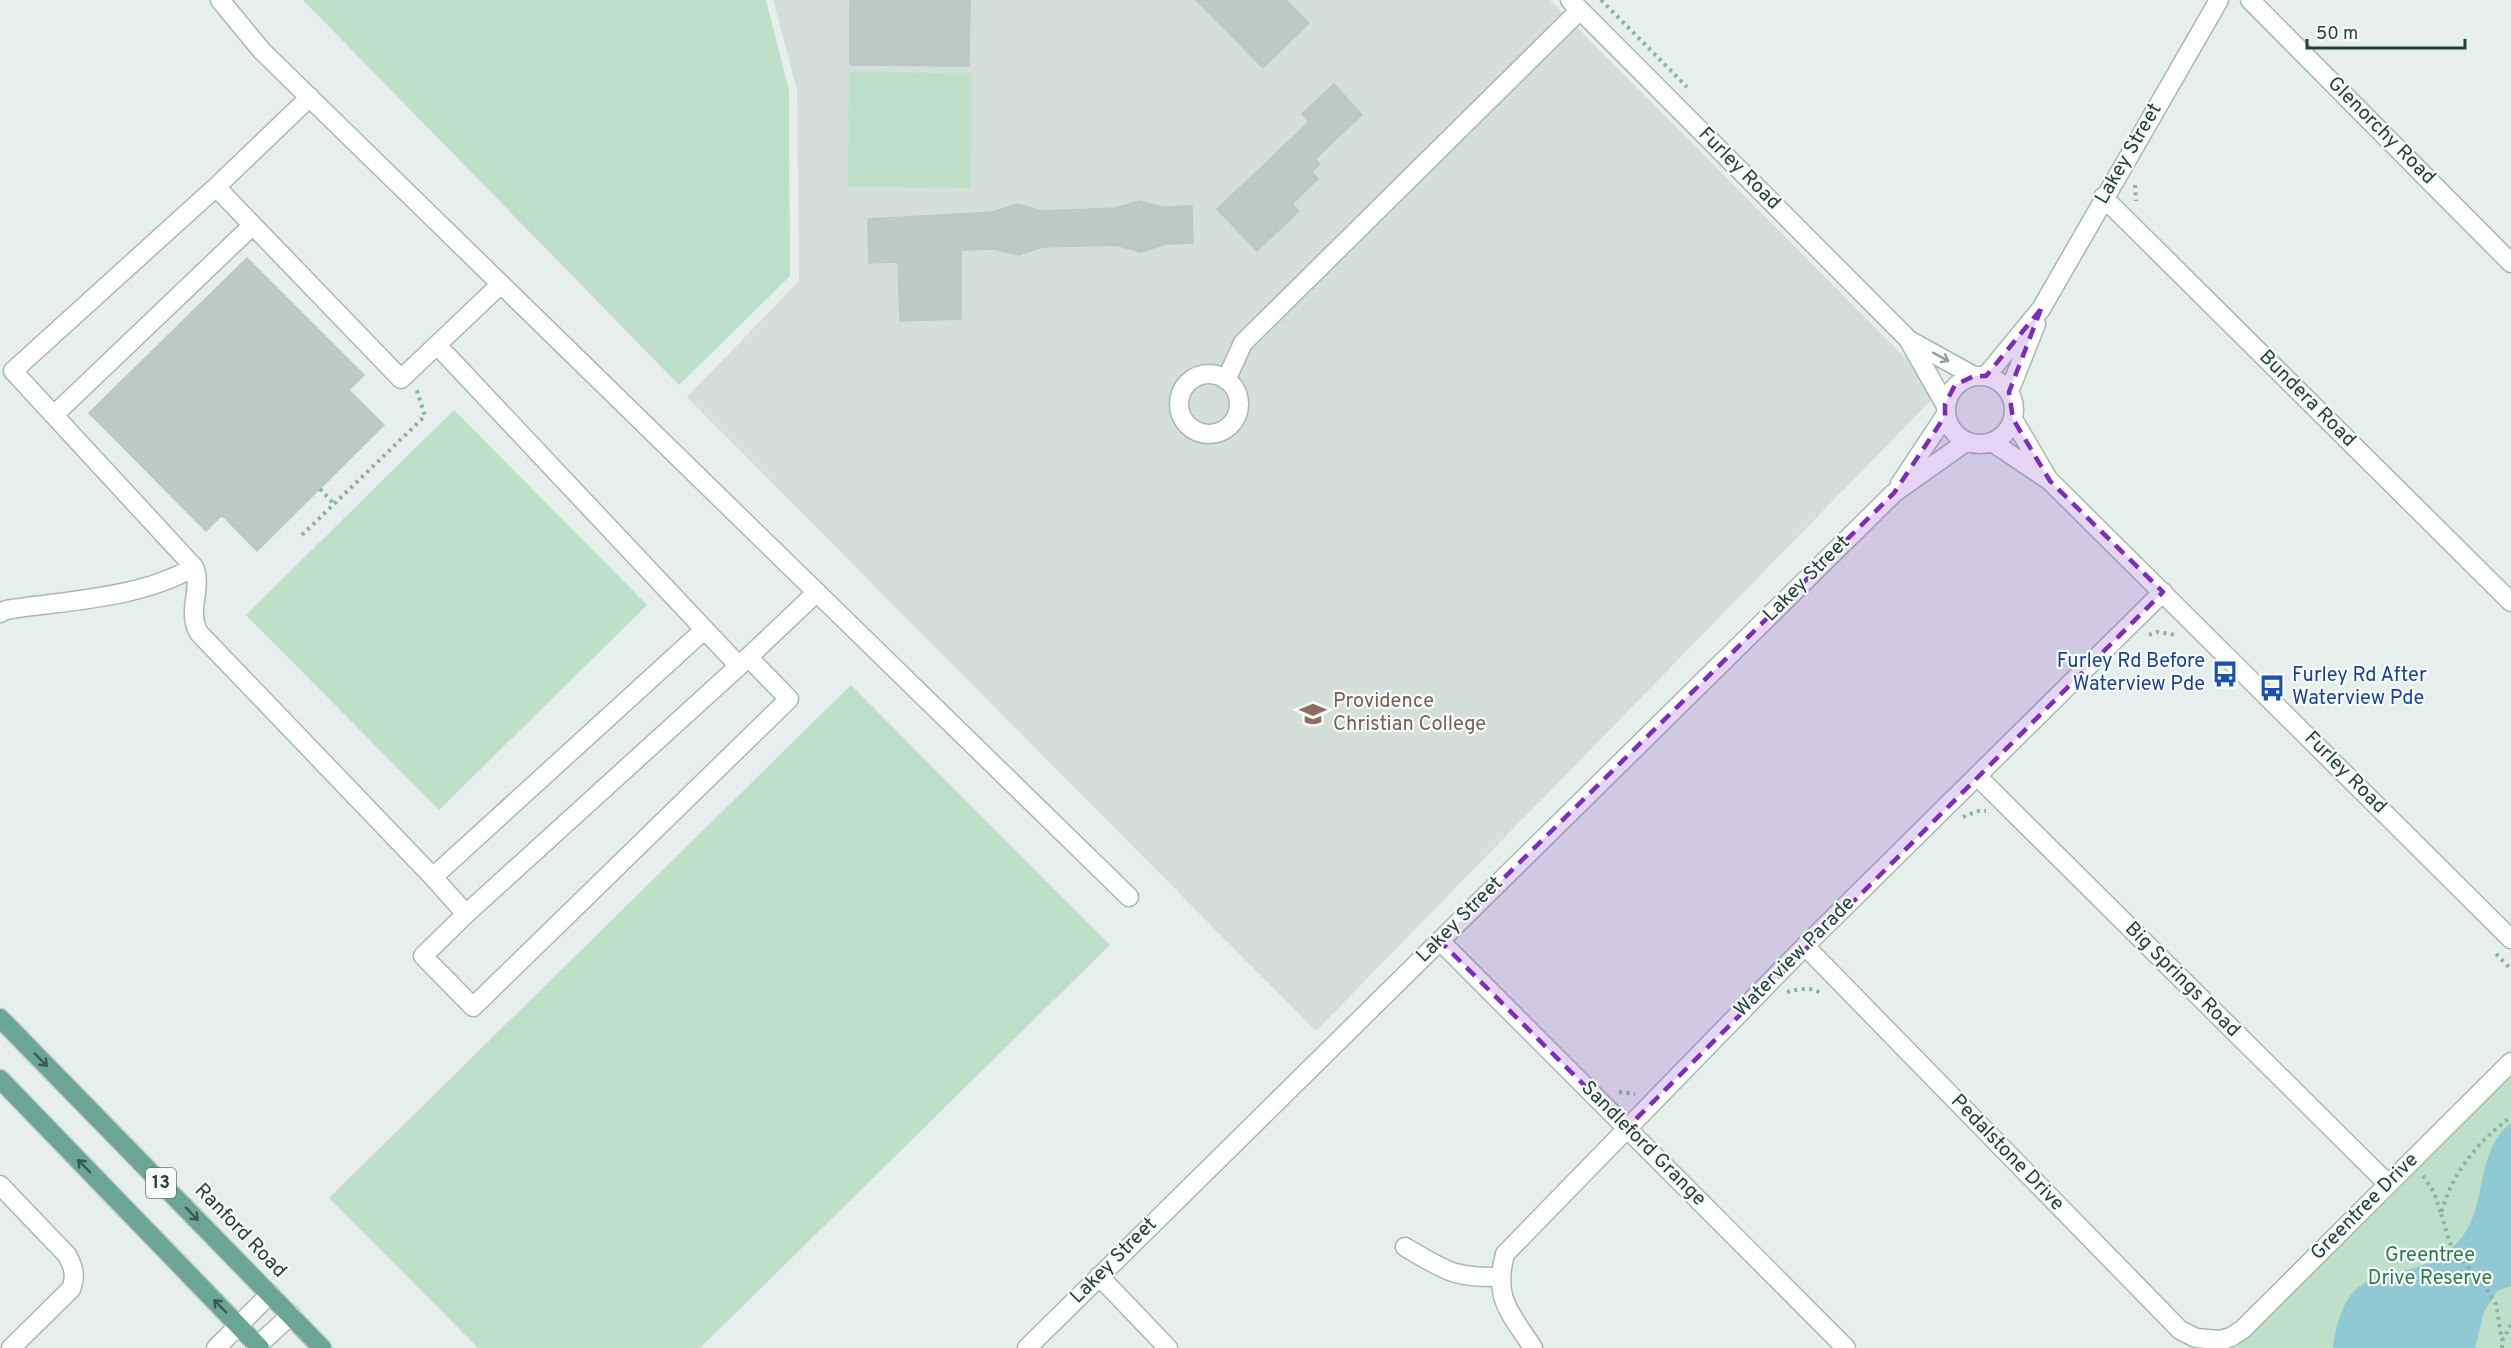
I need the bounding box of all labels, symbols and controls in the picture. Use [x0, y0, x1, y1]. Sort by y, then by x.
scale bar [2307, 12, 2464, 50]
text: 50 m [2316, 23, 2358, 46]
street label: Glenorchy Road [2321, 71, 2441, 191]
street label: Lakey Street [2090, 99, 2168, 209]
street label: Furley Road [1692, 122, 1786, 216]
street label: Bundera Road [2253, 345, 2361, 453]
one-way arrow [1932, 351, 1949, 363]
street label: Lakey Street [1758, 530, 1856, 628]
place label: Furley Rd Before Waterview Pde [2057, 649, 2205, 698]
bus stop icon: Furley Rd Before Waterview Pde [2210, 659, 2240, 689]
place label: Furley Rd After Waterview Pde [2292, 663, 2427, 712]
bus stop icon: Furley Rd After Waterview Pde [2257, 673, 2287, 703]
place label: Providence Christian College [1333, 689, 1486, 738]
school or university icon: Providence Christian College [1298, 699, 1328, 729]
street label: Furley Road [2298, 726, 2392, 820]
street label: Lakey Street [1411, 871, 1509, 969]
street label: Waterview Parade [1729, 891, 1861, 1023]
street label: Big Springs Road [2119, 917, 2245, 1043]
one-way arrow [34, 1052, 48, 1067]
street label: Sandleford Grange [1575, 1076, 1711, 1212]
street label: Pedalstone Drive [1945, 1089, 2069, 1217]
street label: Greentree Drive [2306, 1148, 2424, 1266]
one-way arrow [77, 1158, 91, 1173]
road number: 13 [146, 1168, 176, 1198]
street label: Ranford Road [188, 1178, 292, 1284]
one-way arrow [185, 1207, 199, 1222]
street label: Lakey Street [1065, 1212, 1163, 1310]
park label: Greentree Drive Reserve [2368, 1243, 2492, 1292]
one-way arrow [212, 1298, 227, 1313]

